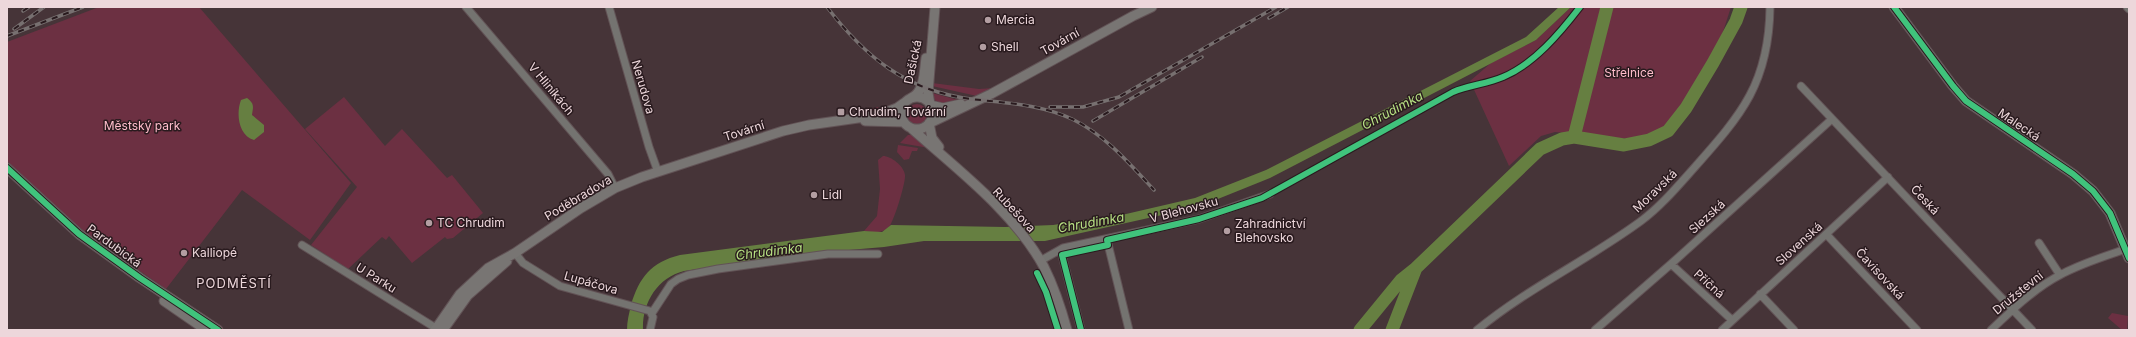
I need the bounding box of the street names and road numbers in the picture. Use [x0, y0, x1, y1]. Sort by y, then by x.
street label: Tovární [1038, 25, 1082, 58]
street label: Dašická [901, 38, 925, 85]
street label: Nerudova [629, 58, 658, 116]
street label: V Hliníkách [525, 59, 578, 118]
street label: Malecká [1995, 105, 2043, 144]
street label: Tovární [722, 117, 766, 144]
street label: Moravská [1629, 166, 1680, 215]
street label: Poděbradova [542, 172, 614, 223]
street label: Česká [1908, 182, 1943, 218]
street label: Rubešova [990, 184, 1039, 235]
street label: V Blehovsku [1148, 193, 1220, 226]
street label: Slezská [1685, 196, 1728, 237]
street label: Slovenská [1772, 219, 1825, 269]
street label: Pardubická [84, 221, 144, 270]
street label: Čavisovská [1853, 245, 1908, 302]
street label: U Parku [353, 259, 399, 296]
street label: Příčná [1691, 266, 1728, 301]
street label: Lupáčova [562, 268, 620, 297]
street label: Družstevní [1989, 268, 2046, 317]

